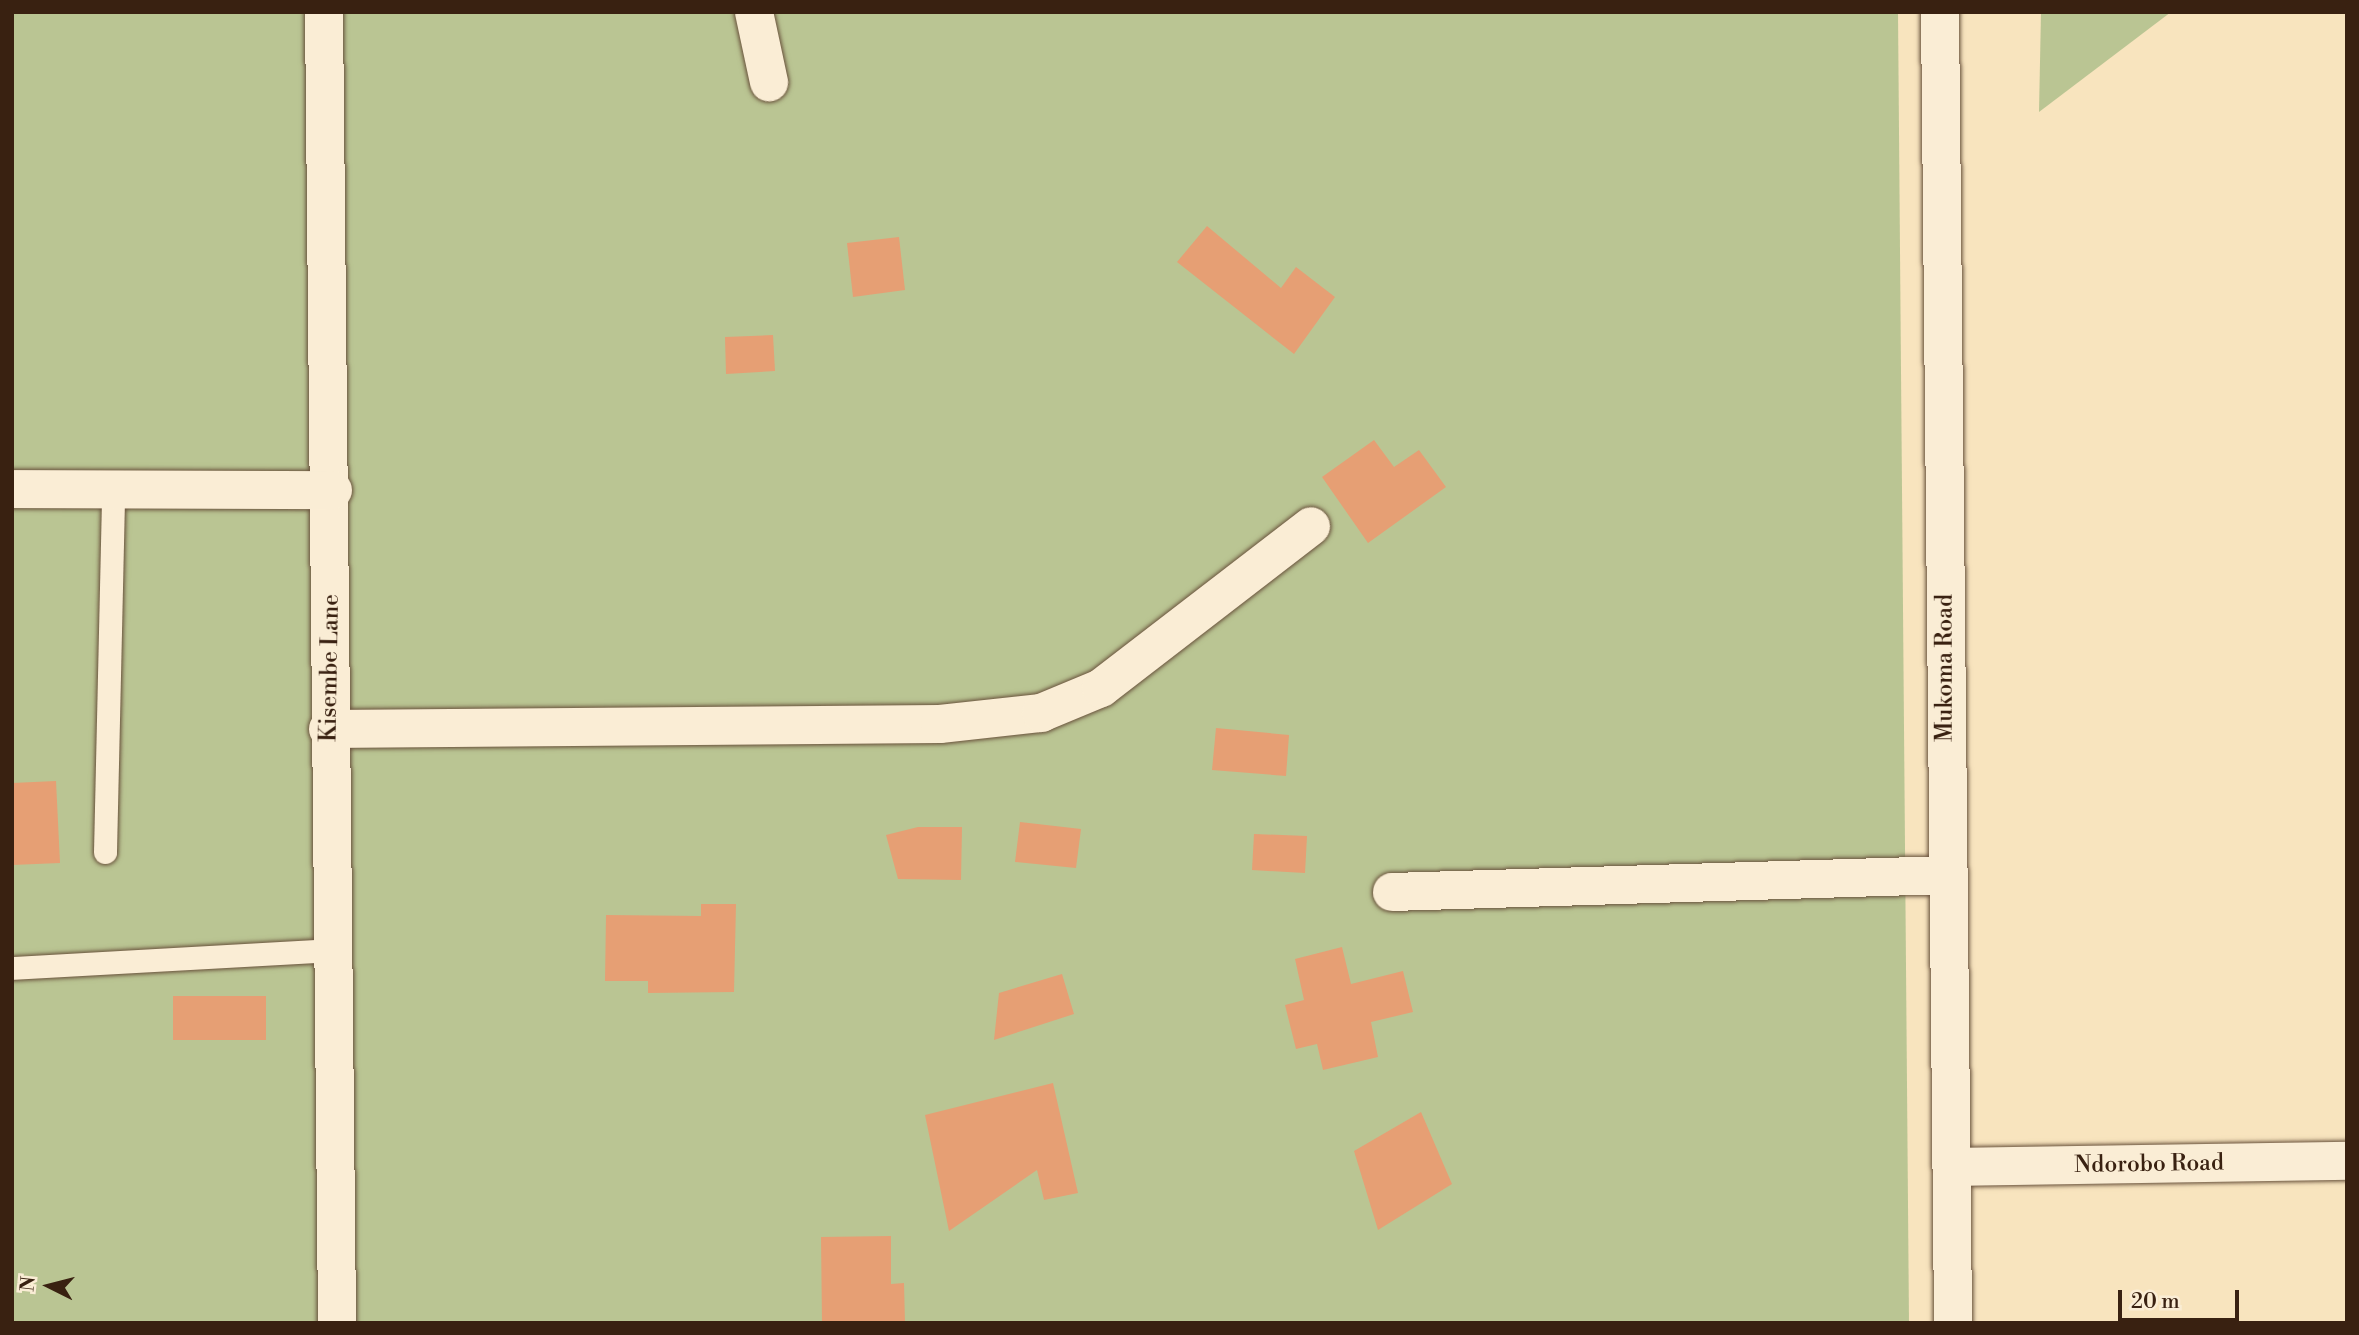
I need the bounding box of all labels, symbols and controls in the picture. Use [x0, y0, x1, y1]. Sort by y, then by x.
street label: Kisembe Lane [315, 594, 345, 742]
street label: Mukoma Road [1931, 594, 1959, 742]
street label: Ndorobo Road [2074, 1149, 2224, 1179]
north arrow [14, 1251, 84, 1321]
text: N [15, 1275, 41, 1293]
scale bar [2121, 1276, 2242, 1320]
text: 20 m [2131, 1289, 2180, 1315]

